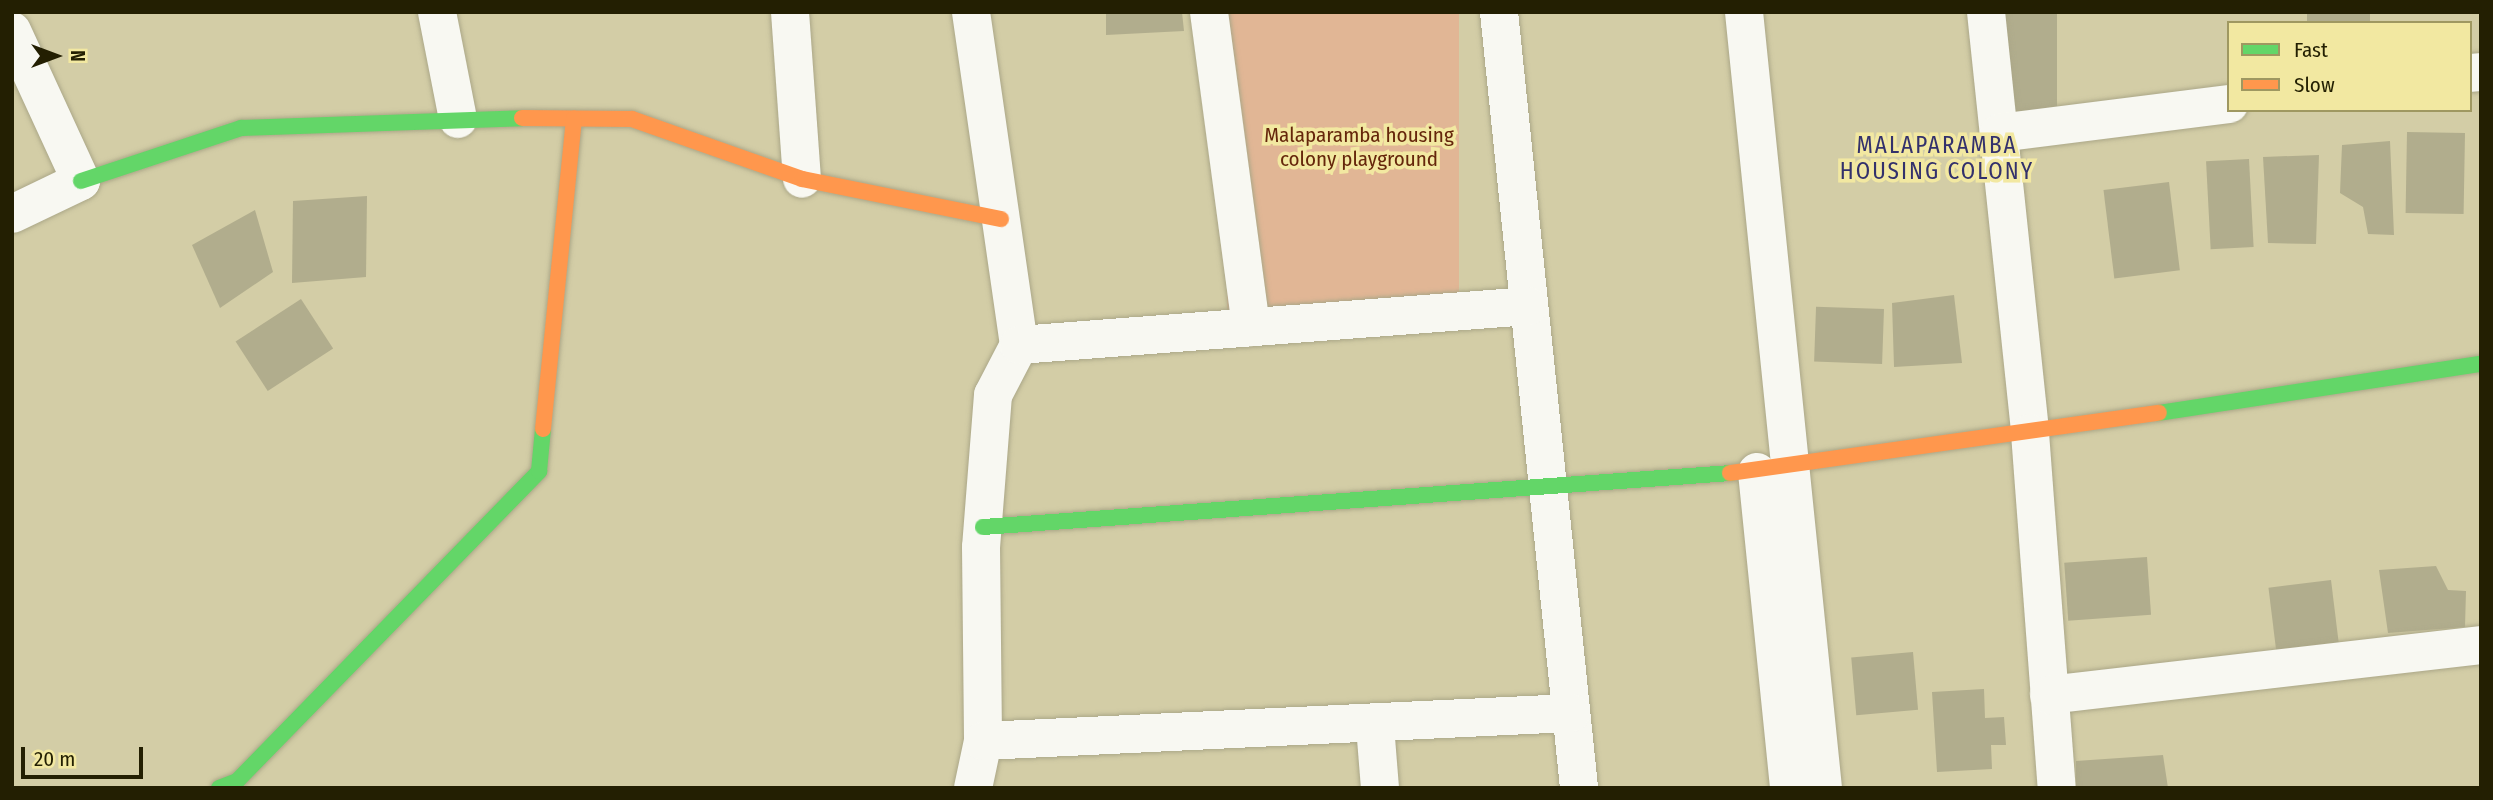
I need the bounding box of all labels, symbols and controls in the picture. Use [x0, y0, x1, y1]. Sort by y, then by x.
north arrow [21, 21, 91, 91]
legend [2227, 21, 2472, 112]
text: Fast [2294, 37, 2328, 63]
text: N [66, 50, 89, 62]
text: Slow [2294, 72, 2335, 98]
park label: Malaparamba housing colony playground [1264, 122, 1454, 172]
district label: MALAPARAMBA HOUSING COLONY [1842, 131, 2032, 185]
scale bar [24, 734, 147, 778]
text: 20 m [34, 746, 75, 772]

